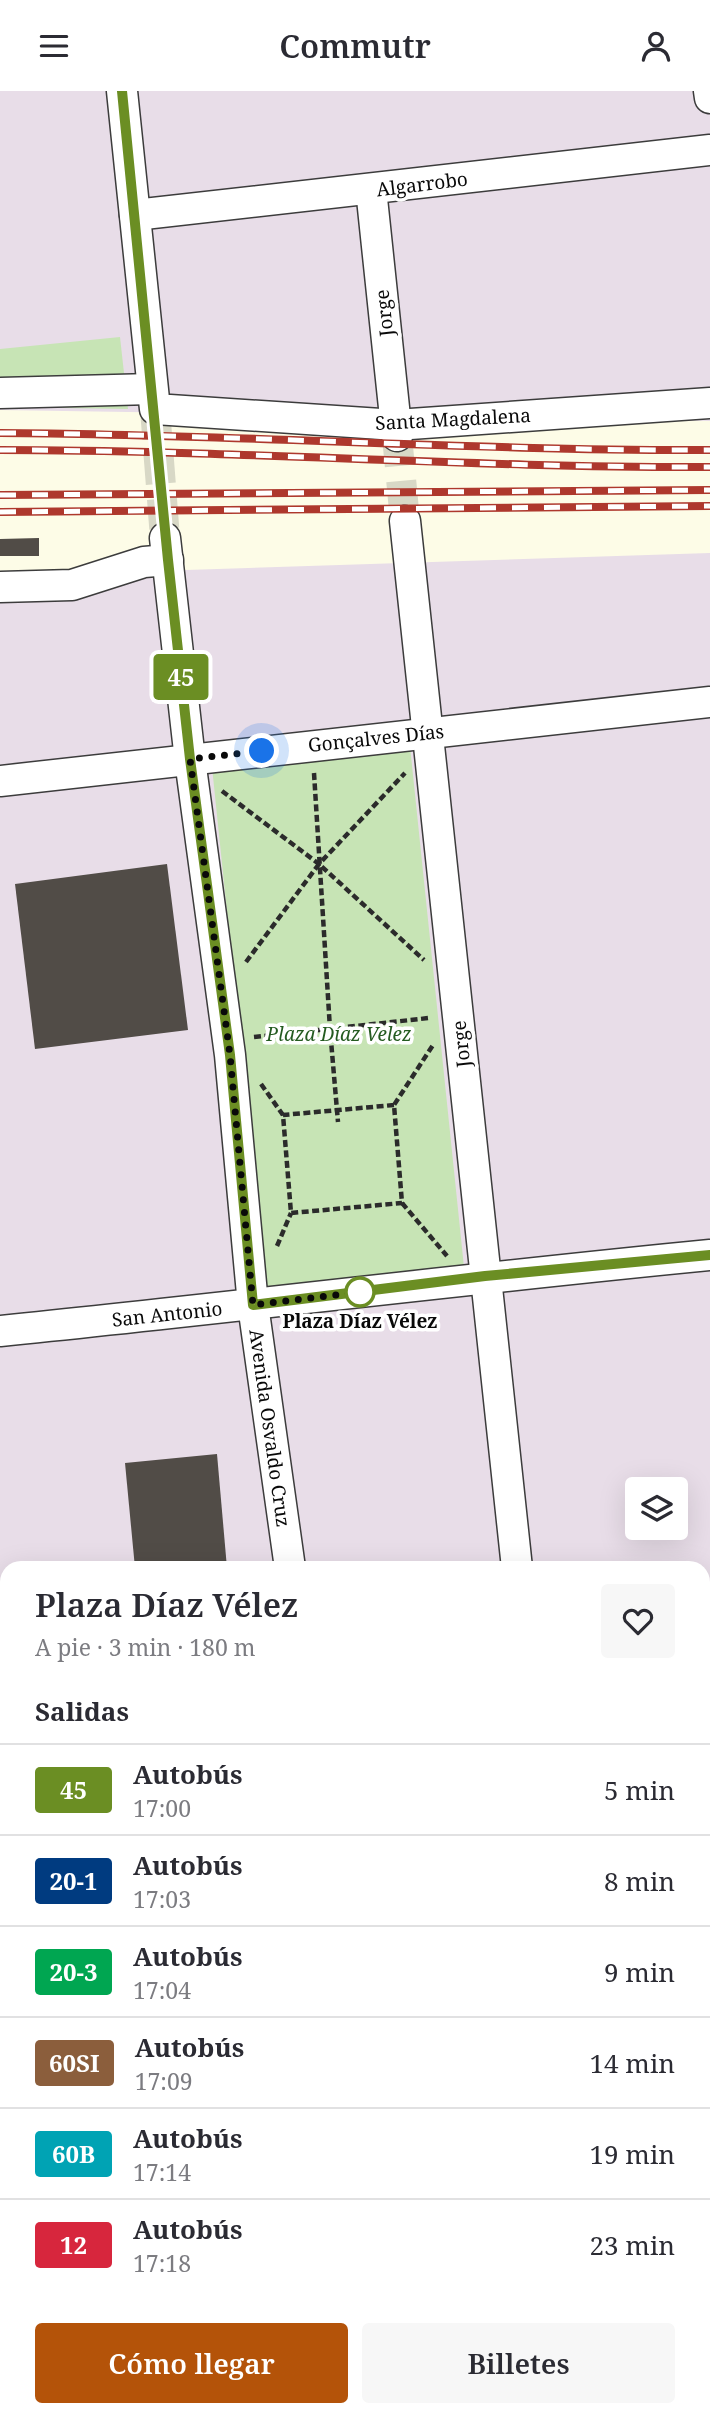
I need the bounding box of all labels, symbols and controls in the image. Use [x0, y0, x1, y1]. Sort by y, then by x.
text: Commutr [279, 24, 431, 67]
icon: menu [35, 27, 73, 65]
icon: person [637, 27, 675, 65]
street label: Algarrobo [375, 166, 469, 202]
street label: Jorge [369, 288, 399, 339]
street label: Santa Magdalena [375, 402, 531, 436]
line badge: 45 [150, 654, 212, 700]
text: 45 [167, 660, 195, 693]
street label: Gonçalves Días [307, 718, 445, 758]
your location [244, 733, 279, 768]
street label: Jorge [446, 1019, 476, 1070]
park label: Plaza Díaz Velez [265, 1021, 412, 1047]
marker: Plaza Díaz Vélez [345, 1277, 375, 1307]
street label: San Antonio [111, 1295, 223, 1333]
place label: Plaza Díaz Vélez [283, 1308, 437, 1334]
street label: Avenida Osvaldo Cruz [243, 1328, 297, 1528]
map controls [625, 1477, 688, 1540]
button: layers [625, 1477, 688, 1540]
text: Plaza Díaz Vélez [35, 1582, 298, 1627]
button: heart [601, 1584, 675, 1658]
text: A pie · 3 min · 180 m [35, 1631, 255, 1663]
text: Salidas [35, 1693, 129, 1729]
text: Autobús [133, 1756, 243, 1792]
text: 5 min [604, 1772, 675, 1808]
text: 45 [60, 1773, 87, 1806]
text: 17:00 [133, 1792, 191, 1824]
text: Autobús [133, 1847, 243, 1883]
text: 8 min [604, 1863, 675, 1899]
text: 20-1 [49, 1864, 98, 1897]
text: 17:03 [133, 1883, 191, 1915]
text: Autobús [133, 1938, 243, 1974]
text: 9 min [604, 1954, 675, 1990]
text: 20-3 [49, 1955, 98, 1988]
text: 17:04 [133, 1974, 191, 2006]
text: Autobús [135, 2029, 244, 2065]
text: 14 min [590, 2045, 675, 2081]
text: 60SI [49, 2046, 100, 2079]
text: 17:09 [135, 2065, 193, 2097]
text: Autobús [133, 2120, 243, 2156]
text: 19 min [590, 2136, 675, 2172]
text: 60B [52, 2137, 95, 2170]
text: 17:14 [133, 2156, 191, 2188]
text: Autobús [133, 2211, 243, 2247]
text: 23 min [590, 2227, 675, 2263]
text: 12 [60, 2228, 87, 2261]
text: 17:18 [133, 2247, 191, 2279]
button: Cómo llegar [35, 2323, 348, 2403]
button: Billetes [362, 2323, 675, 2403]

